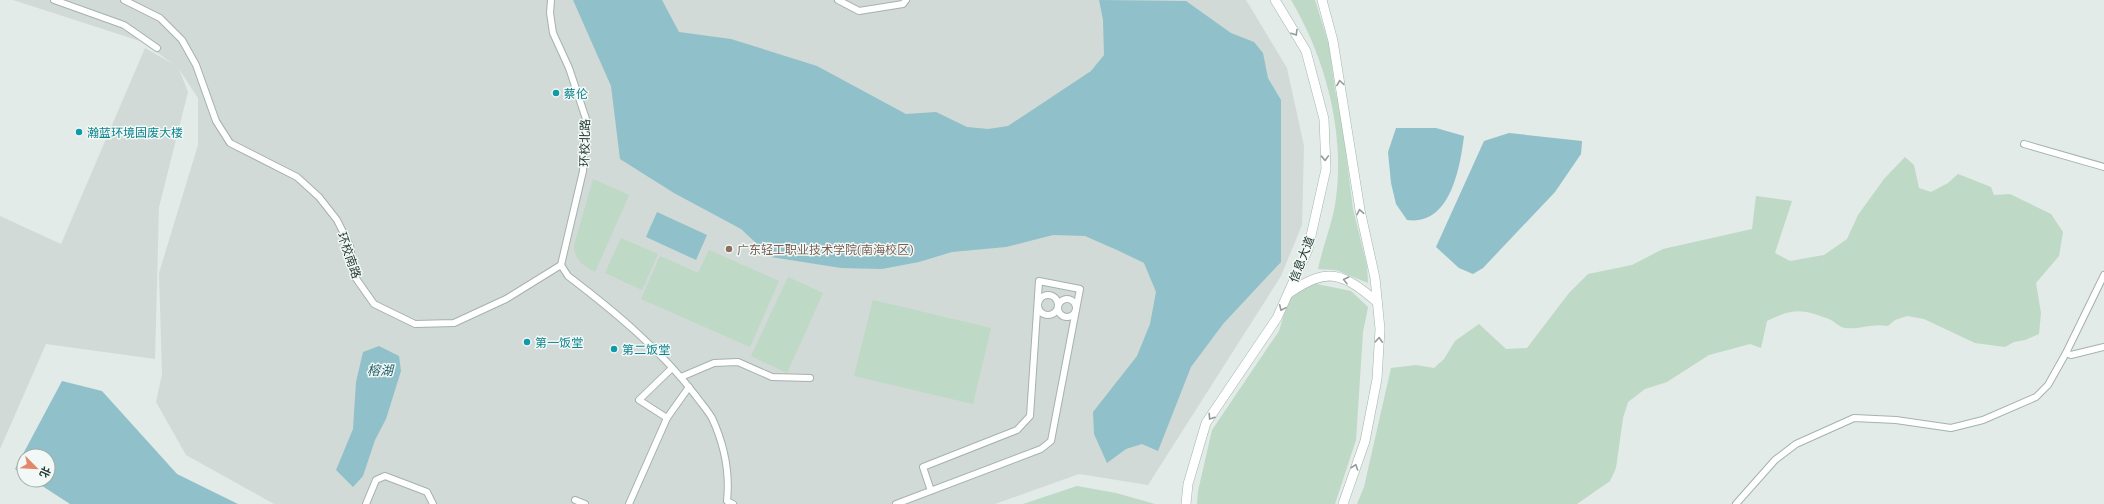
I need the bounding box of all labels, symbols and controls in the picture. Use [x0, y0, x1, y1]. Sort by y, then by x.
one-way arrow [1291, 29, 1298, 36]
one-way arrow [1336, 80, 1345, 87]
place label: 蔡伦 [564, 86, 588, 100]
marker: 蔡伦 [551, 88, 561, 98]
street label: 环校北路 [577, 119, 591, 167]
place label: 瀚蓝环境固废大楼 [87, 125, 183, 139]
marker: 瀚蓝环境固废大楼 [74, 127, 84, 137]
one-way arrow [1321, 155, 1330, 161]
one-way arrow [1357, 209, 1365, 215]
street label: 环校南路 [336, 230, 364, 280]
street label: 信息大道 [1286, 234, 1316, 284]
place label: 广东轻工职业技术学院(南海校区) [737, 242, 914, 256]
marker: 广东轻工职业技术学院(南海校区) [724, 244, 734, 254]
one-way arrow [1342, 277, 1349, 285]
one-way arrow [1278, 305, 1286, 312]
place label: 第一饭堂 [535, 335, 583, 349]
marker: 第一饭堂 [522, 337, 532, 347]
one-way arrow [1375, 337, 1383, 343]
place label: 第二饭堂 [622, 342, 670, 356]
marker: 第二饭堂 [609, 344, 619, 354]
water label: 榕湖 [367, 362, 395, 378]
one-way arrow [1208, 413, 1215, 420]
north arrow [16, 448, 56, 488]
one-way arrow [1351, 464, 1359, 471]
text: 北 [37, 465, 54, 480]

